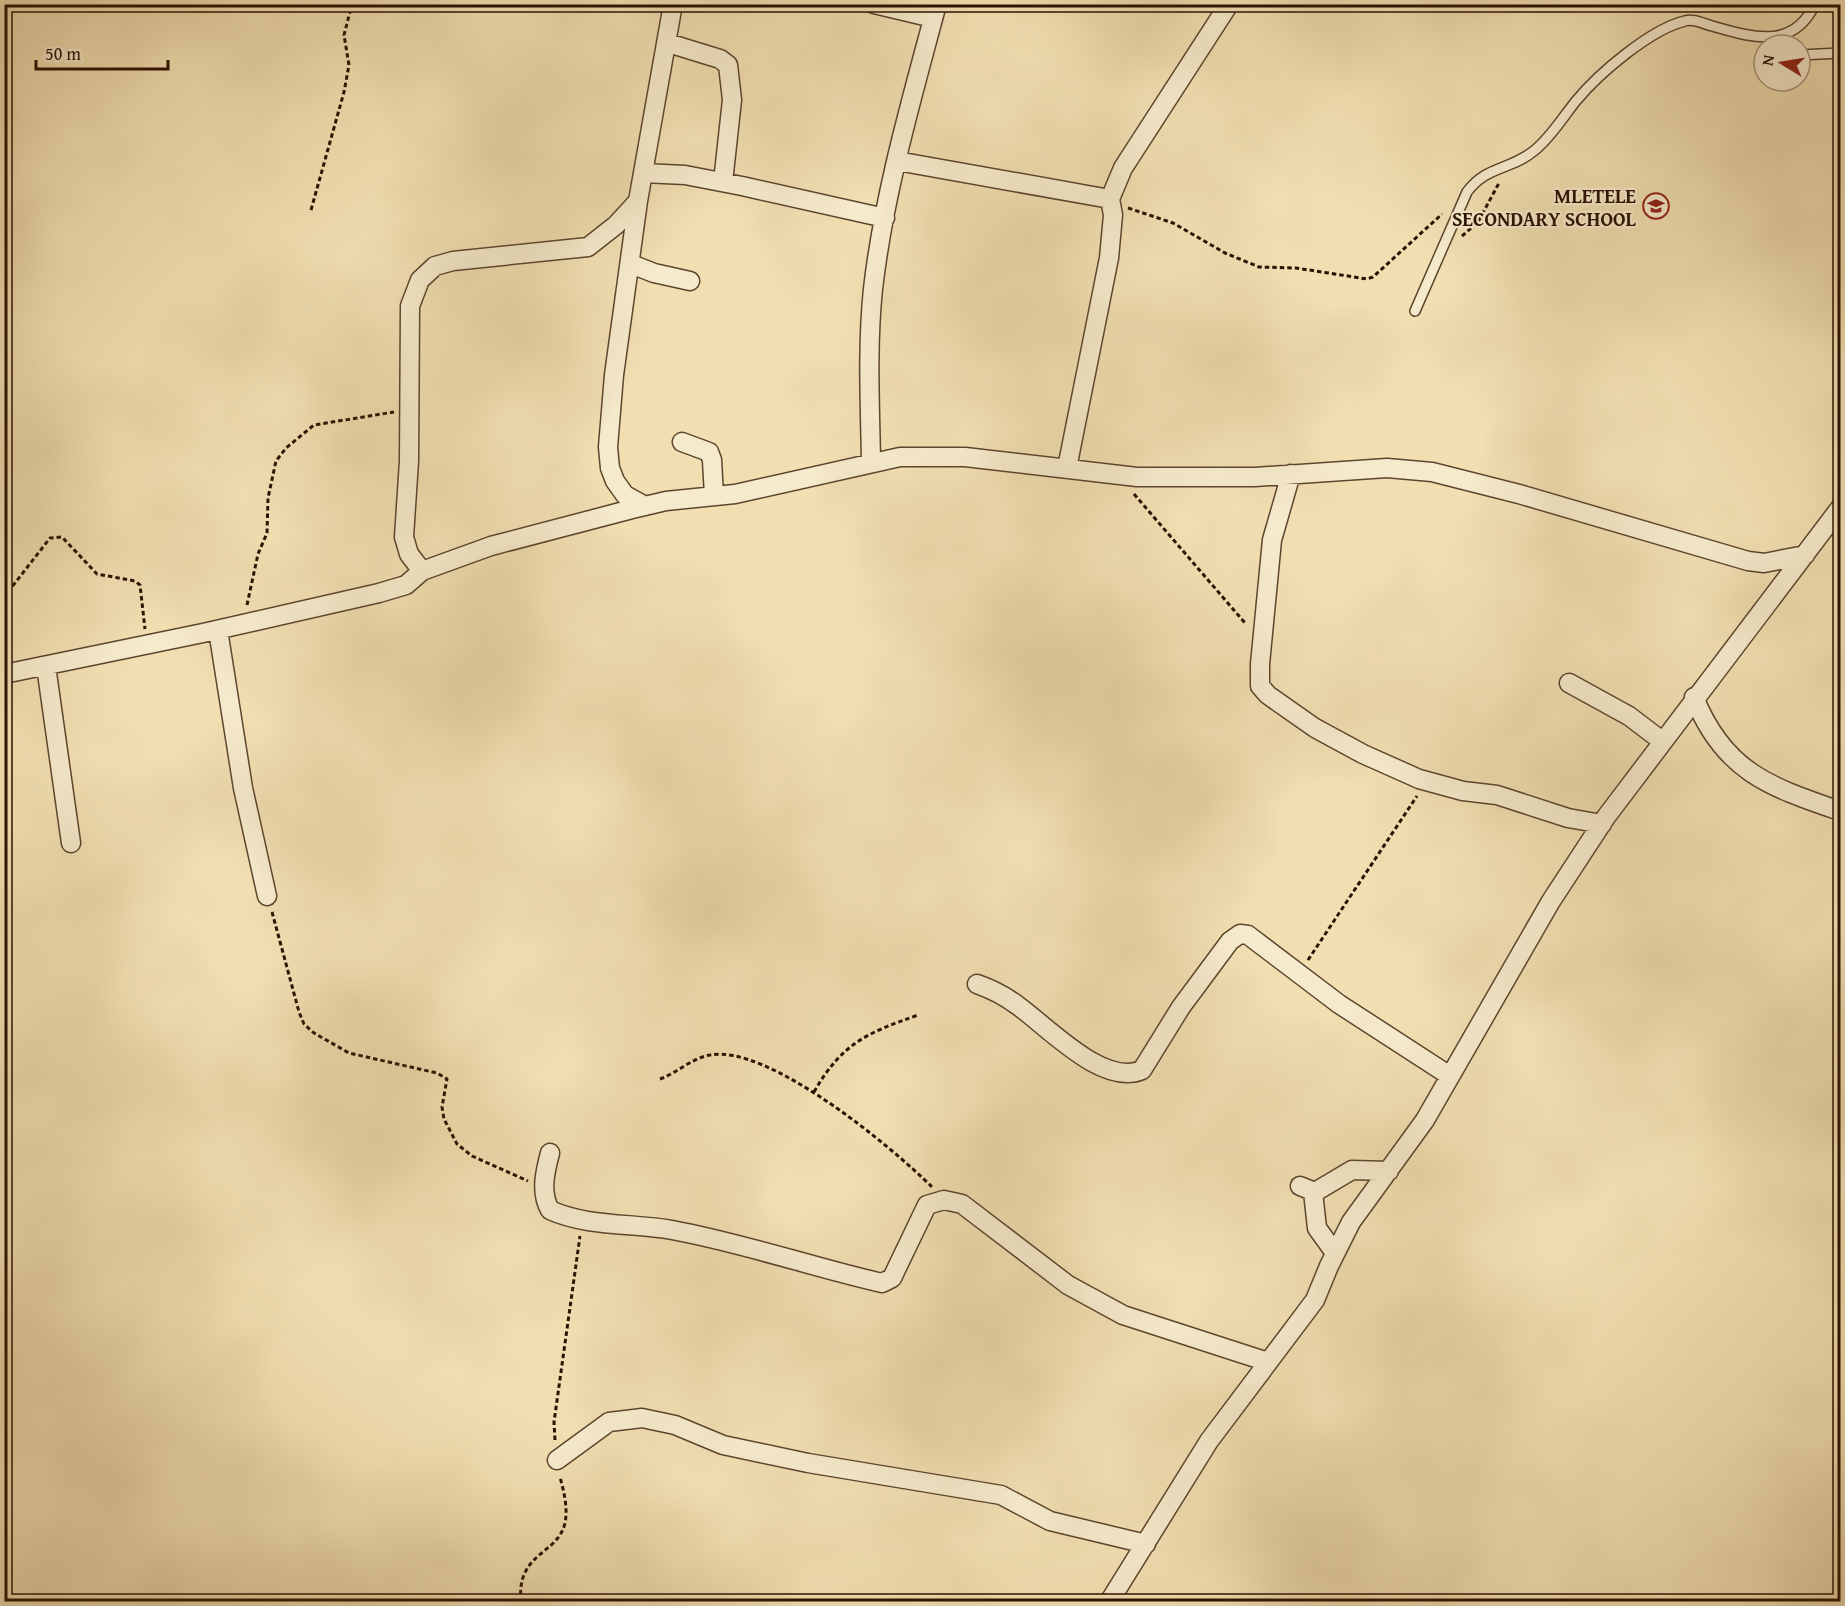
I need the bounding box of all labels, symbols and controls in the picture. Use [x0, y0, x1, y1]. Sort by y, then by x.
scale bar [36, 33, 168, 71]
north arrow [1752, 33, 1812, 93]
text: 50 m [45, 40, 81, 67]
text: N [1754, 52, 1780, 68]
place label: MLETELE SECONDARY SCHOOL [1452, 181, 1637, 233]
school or university icon: MLETELE SECONDARY SCHOOL [1641, 191, 1671, 221]

